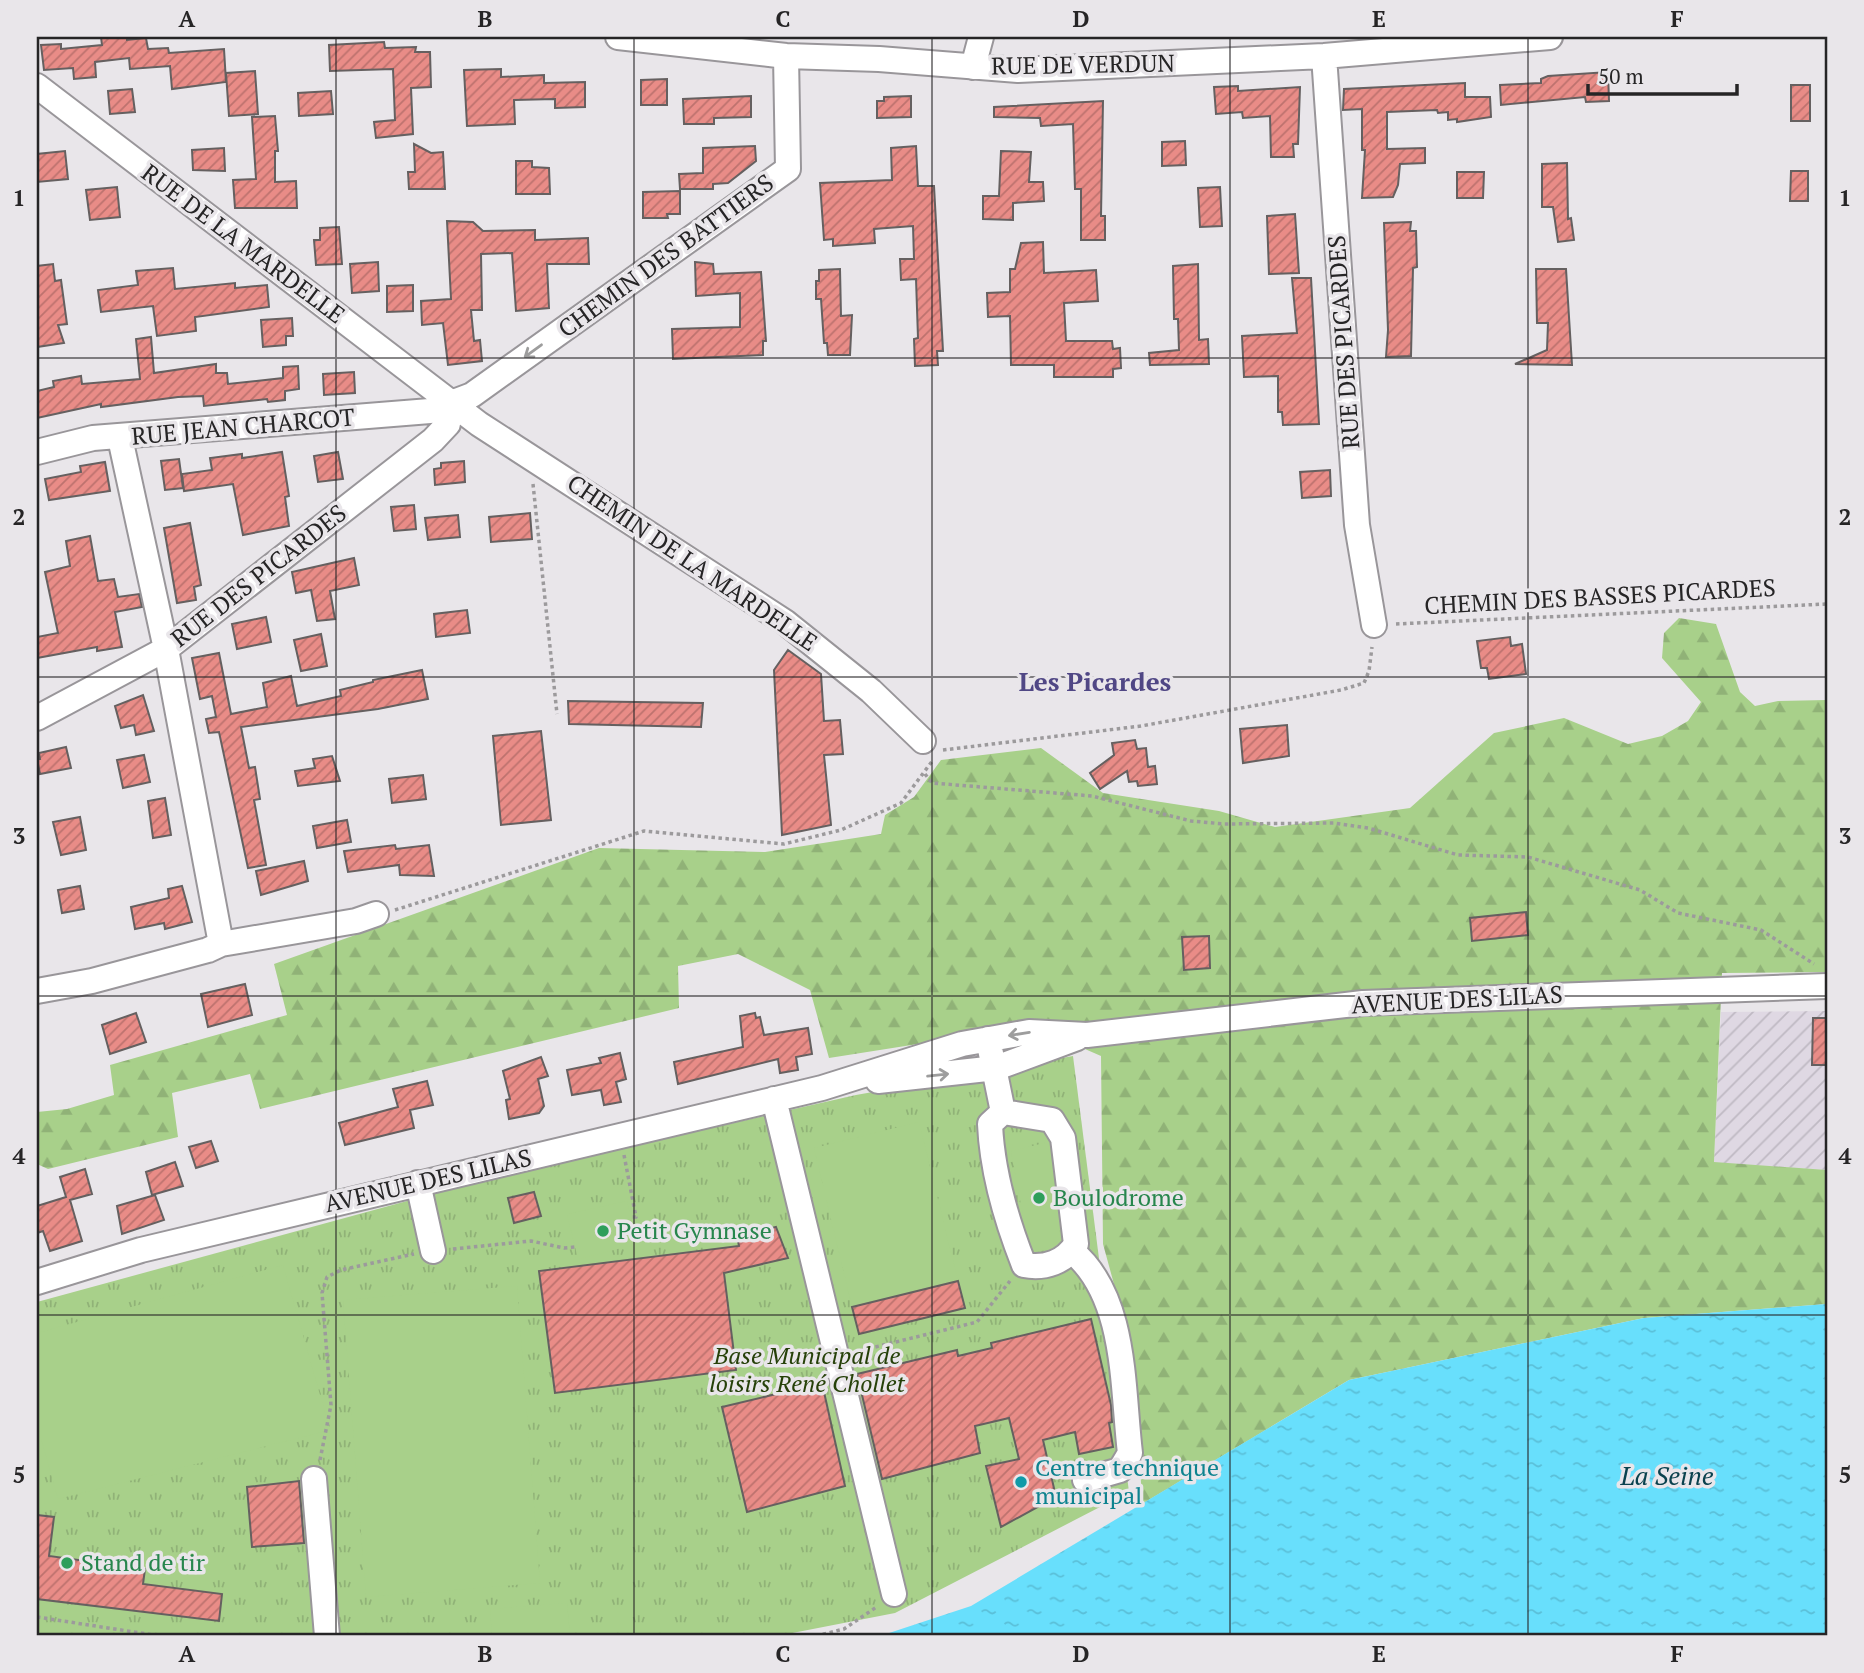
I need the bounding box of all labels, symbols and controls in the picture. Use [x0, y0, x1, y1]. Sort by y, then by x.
text: A [179, 3, 196, 34]
text: B [478, 3, 493, 34]
text: C [776, 3, 791, 34]
text: D [1073, 3, 1090, 34]
text: E [1372, 3, 1386, 34]
text: F [1670, 3, 1684, 34]
street label: RUE DE VERDUN [991, 46, 1175, 82]
scale bar [1588, 52, 1736, 96]
text: 50 m [1598, 62, 1644, 90]
street label: RUE DE LA MARDELLE [135, 156, 352, 330]
street label: CHEMIN DES BATTIERS [551, 166, 779, 344]
text: 1 [13, 182, 26, 213]
text: 1 [1839, 182, 1852, 213]
street label: RUE DES PICARDES [1320, 234, 1366, 450]
one-way arrow [524, 344, 543, 358]
street label: RUE JEAN CHARCOT [130, 400, 356, 452]
street label: CHEMIN DE LA MARDELLE [561, 466, 824, 658]
street label: RUE DES PICARDES [164, 497, 353, 654]
text: 2 [13, 501, 26, 532]
text: 2 [1839, 501, 1852, 532]
street label: CHEMIN DES BASSES PICARDES [1423, 571, 1776, 621]
district label: Les Picardes [1019, 664, 1171, 698]
text: 3 [13, 820, 26, 851]
text: 3 [1839, 820, 1852, 851]
street label: AVENUE DES LILAS [1350, 977, 1563, 1021]
one-way arrow [1008, 1028, 1031, 1041]
one-way arrow [926, 1068, 949, 1081]
text: 4 [13, 1140, 26, 1171]
text: 4 [1839, 1140, 1852, 1171]
street label: AVENUE DES LILAS [321, 1141, 534, 1219]
place label: Boulodrome [1053, 1181, 1184, 1213]
marker: Boulodrome [1031, 1190, 1047, 1206]
place label: Petit Gymnase [617, 1214, 772, 1246]
marker: Petit Gymnase [595, 1223, 611, 1239]
park label: Base Municipal de loisirs René Chollet [709, 1339, 906, 1399]
place label: Centre technique municipal [1035, 1451, 1219, 1511]
water label: La Seine [1619, 1458, 1714, 1492]
text: 5 [13, 1459, 26, 1490]
text: 5 [1839, 1459, 1852, 1490]
marker: Centre technique municipal [1013, 1474, 1029, 1490]
place label: Stand de tir [81, 1546, 206, 1578]
marker: Stand de tir [59, 1555, 75, 1571]
text: A [179, 1638, 196, 1669]
text: B [478, 1638, 493, 1669]
text: C [776, 1638, 791, 1669]
text: D [1073, 1638, 1090, 1669]
text: E [1372, 1638, 1386, 1669]
text: F [1670, 1638, 1684, 1669]

